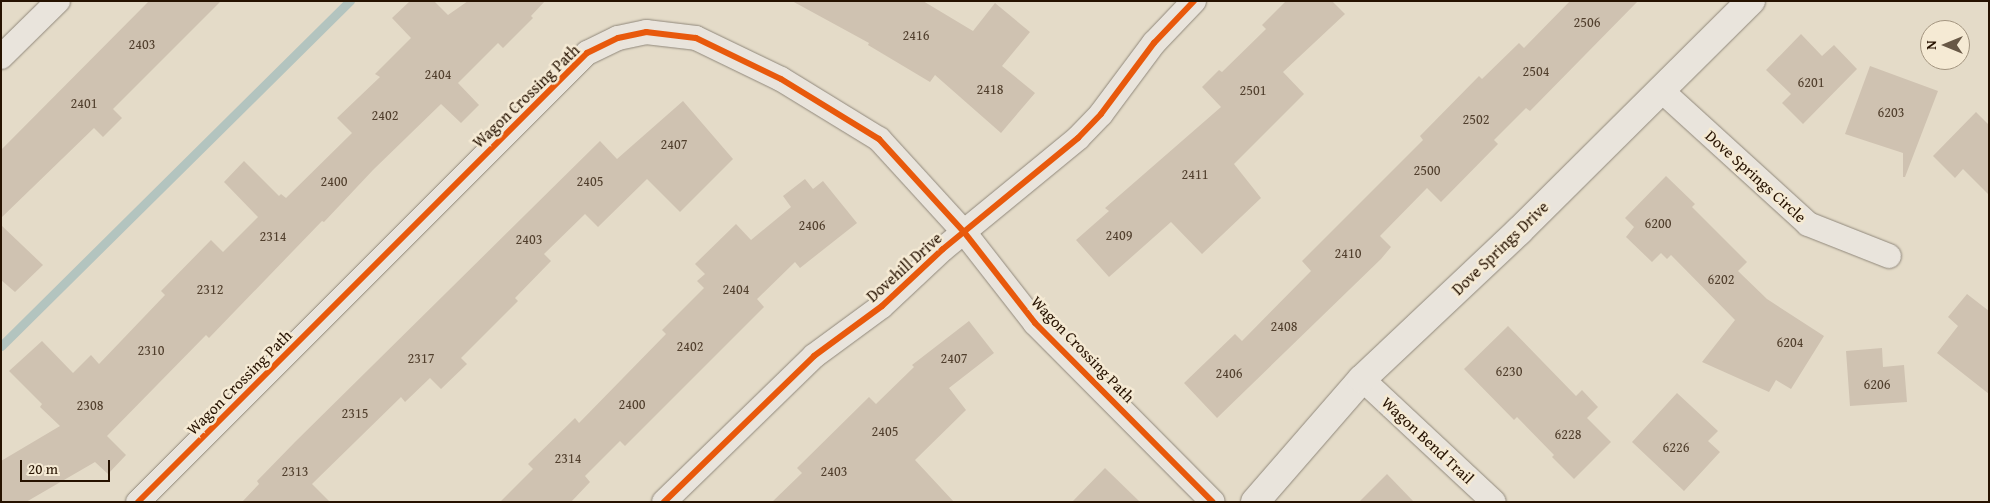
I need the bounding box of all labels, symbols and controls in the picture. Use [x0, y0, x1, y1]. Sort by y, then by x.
house number: 2506 [1574, 14, 1600, 30]
north arrow [1920, 20, 1970, 70]
house number: 2416 [903, 27, 929, 43]
house number: 2403 [129, 36, 155, 52]
street label: Wagon Crossing Path [469, 40, 583, 152]
text: N [1921, 40, 1941, 50]
house number: 2504 [1523, 63, 1549, 79]
house number: 2404 [425, 66, 451, 82]
house number: 6201 [1798, 74, 1824, 90]
house number: 2418 [977, 81, 1003, 97]
house number: 2501 [1240, 82, 1266, 98]
house number: 2401 [71, 95, 97, 111]
house number: 6203 [1878, 104, 1904, 120]
house number: 2402 [372, 107, 398, 123]
house number: 2502 [1463, 111, 1489, 127]
street label: Dove Springs Circle [1702, 126, 1810, 226]
house number: 2407 [661, 136, 687, 152]
house number: 2500 [1414, 162, 1440, 178]
house number: 2411 [1182, 166, 1208, 182]
house number: 2400 [321, 173, 347, 189]
house number: 2405 [577, 173, 603, 189]
street label: Dove Springs Drive [1448, 197, 1552, 299]
house number: 6200 [1645, 215, 1671, 231]
house number: 2406 [799, 217, 825, 233]
house number: 2409 [1106, 227, 1132, 243]
house number: 2314 [260, 228, 286, 244]
street label: Dovehill Drive [862, 228, 946, 306]
house number: 2403 [516, 231, 542, 247]
house number: 2410 [1335, 245, 1361, 261]
house number: 6202 [1708, 271, 1734, 287]
house number: 2312 [197, 281, 223, 297]
house number: 2404 [723, 281, 749, 297]
street label: Wagon Crossing Path [1027, 292, 1139, 406]
house number: 2408 [1271, 318, 1297, 334]
street label: Wagon Crossing Path [182, 325, 296, 439]
house number: 6204 [1777, 334, 1803, 350]
house number: 2402 [677, 338, 703, 354]
house number: 2310 [138, 342, 164, 358]
house number: 2317 [408, 350, 434, 366]
house number: 2407 [941, 350, 967, 366]
house number: 6230 [1496, 363, 1522, 379]
house number: 2406 [1216, 365, 1242, 381]
house number: 6206 [1864, 376, 1890, 392]
street label: Wagon Bend Trail [1378, 392, 1478, 488]
house number: 2400 [619, 396, 645, 412]
house number: 2308 [77, 397, 103, 413]
house number: 2315 [342, 405, 368, 421]
house number: 2405 [872, 423, 898, 439]
house number: 6228 [1555, 426, 1581, 442]
house number: 6226 [1663, 439, 1689, 455]
scale bar [22, 450, 112, 482]
house number: 2314 [555, 450, 581, 466]
text: 20 m [28, 458, 58, 479]
house number: 2313 [282, 463, 308, 479]
house number: 2403 [821, 463, 847, 479]

